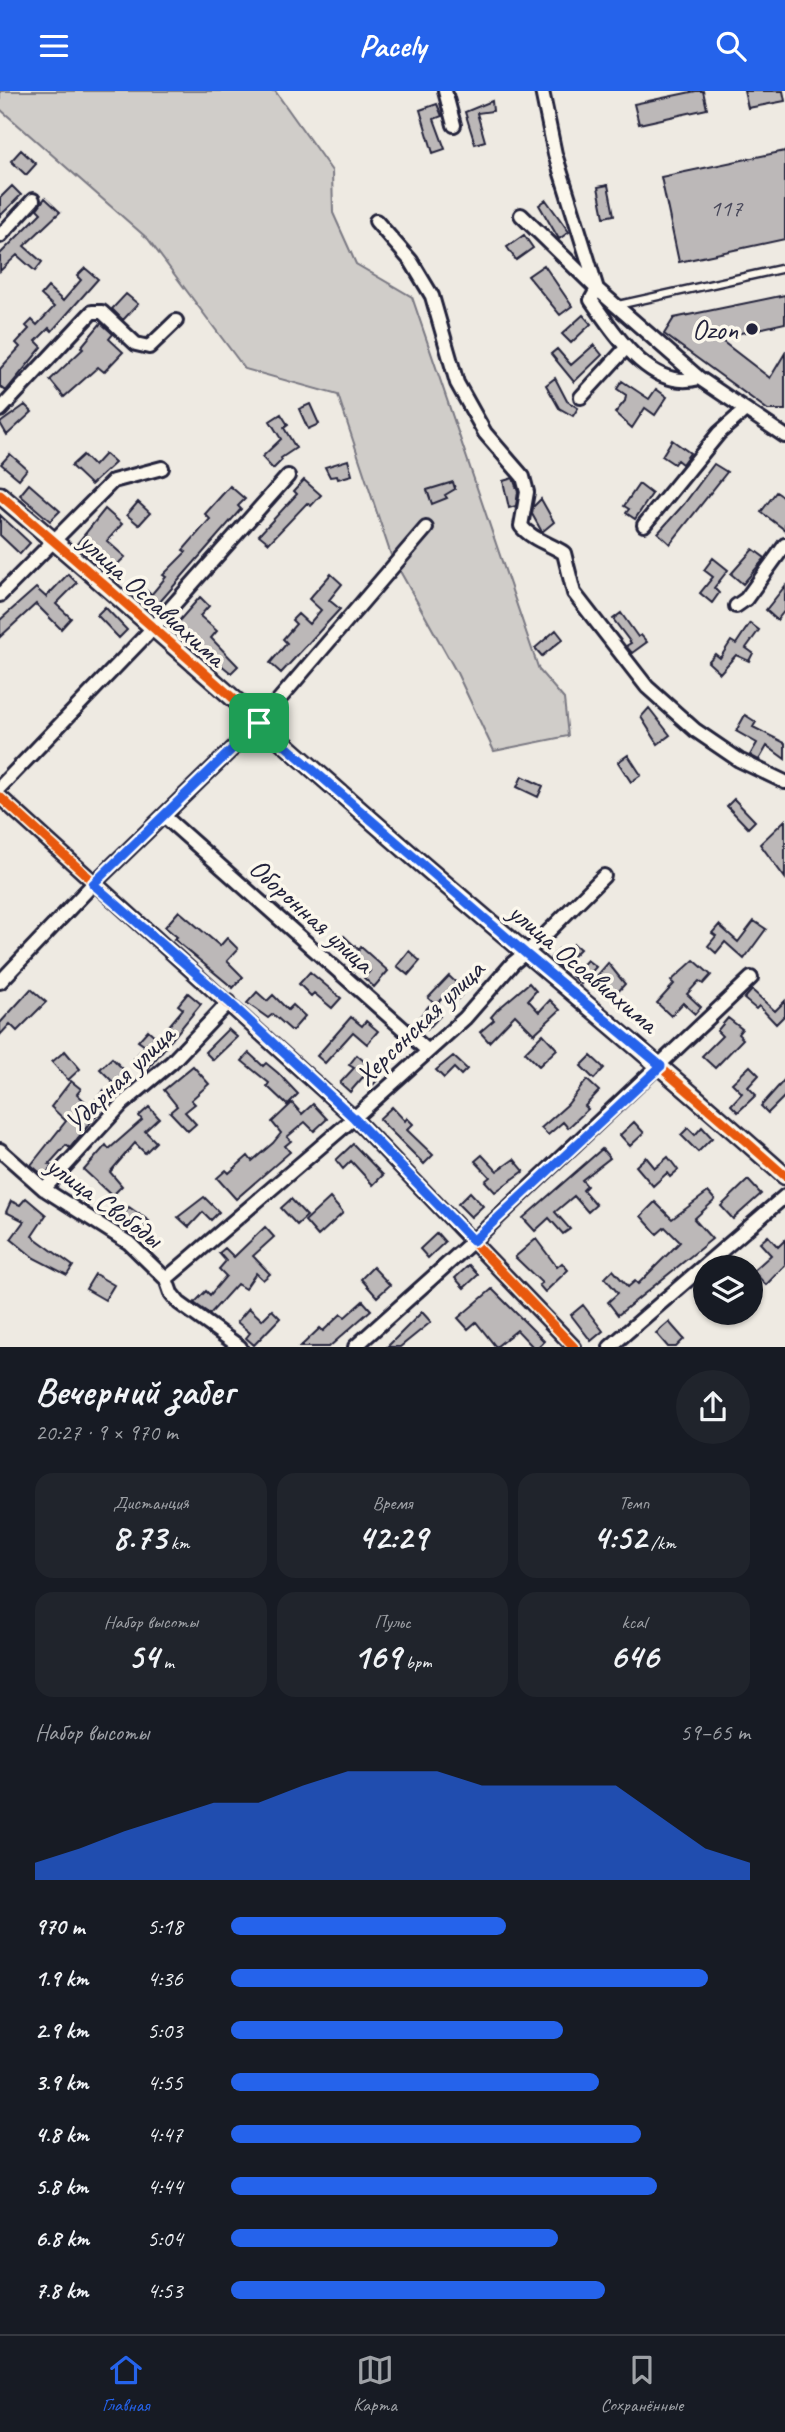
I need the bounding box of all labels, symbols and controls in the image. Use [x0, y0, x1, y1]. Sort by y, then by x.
text: Pacely [359, 25, 426, 66]
icon: menu [35, 27, 73, 65]
icon: search [712, 27, 750, 65]
house number: 117 [710, 193, 743, 223]
place label: Ozon [692, 312, 738, 347]
marker: Ozon [744, 321, 760, 337]
street label: улица Осоавиахима [71, 523, 235, 676]
pin [229, 693, 289, 753]
icon: arrive [240, 704, 278, 742]
street label: Оборонная улица [242, 850, 383, 982]
street label: улица Осоавиахима [500, 893, 668, 1042]
street label: Херсонская улица [347, 951, 493, 1093]
street label: Ударная улица [57, 1016, 183, 1139]
street label: улица Свободы [38, 1146, 171, 1256]
map controls [693, 1255, 763, 1325]
button: layers [693, 1255, 763, 1325]
text: Вечерний забег [35, 1368, 234, 1415]
button: share [676, 1370, 750, 1444]
text: 20:27 · 9 × 970 m [35, 1418, 178, 1447]
text: Дистанция [113, 1491, 189, 1515]
text: Время [372, 1491, 413, 1515]
text: Темп [619, 1491, 649, 1515]
text: 8.73 [112, 1515, 166, 1560]
text: 42:29 [358, 1515, 427, 1560]
text: 4:52 [593, 1515, 646, 1560]
text: km [166, 1531, 189, 1555]
text: /km [646, 1531, 676, 1555]
text: Набор высоты [104, 1610, 198, 1634]
text: Пульс [374, 1610, 411, 1634]
text: kcal [622, 1610, 647, 1634]
text: 54 [128, 1634, 159, 1679]
text: 169 [353, 1634, 401, 1679]
text: 646 [610, 1634, 659, 1679]
text: m [159, 1650, 174, 1674]
text: bpm [401, 1650, 432, 1674]
text: Набор высоты [35, 1718, 149, 1747]
text: 59–65 m [680, 1718, 750, 1747]
text: 970 m [35, 1912, 84, 1941]
text: 5:18 [147, 1912, 183, 1941]
text: 1.9 km [35, 1964, 88, 1993]
text: 4:36 [147, 1964, 183, 1993]
text: 2.9 km [35, 2016, 88, 2045]
text: 5:03 [147, 2016, 183, 2045]
text: 3.9 km [35, 2068, 88, 2097]
text: 4:55 [147, 2068, 183, 2097]
text: 4.8 km [35, 2120, 89, 2149]
text: 4:47 [147, 2120, 183, 2149]
text: 5.8 km [35, 2172, 88, 2201]
text: 4:44 [147, 2172, 183, 2201]
text: 6.8 km [35, 2224, 89, 2253]
text: 5:04 [147, 2224, 183, 2253]
text: 7.8 km [35, 2276, 88, 2305]
text: 4:53 [147, 2276, 183, 2305]
tab: Главная [102, 2351, 150, 2417]
tab: Карта [353, 2351, 397, 2417]
tab: Сохранённые [601, 2351, 683, 2417]

